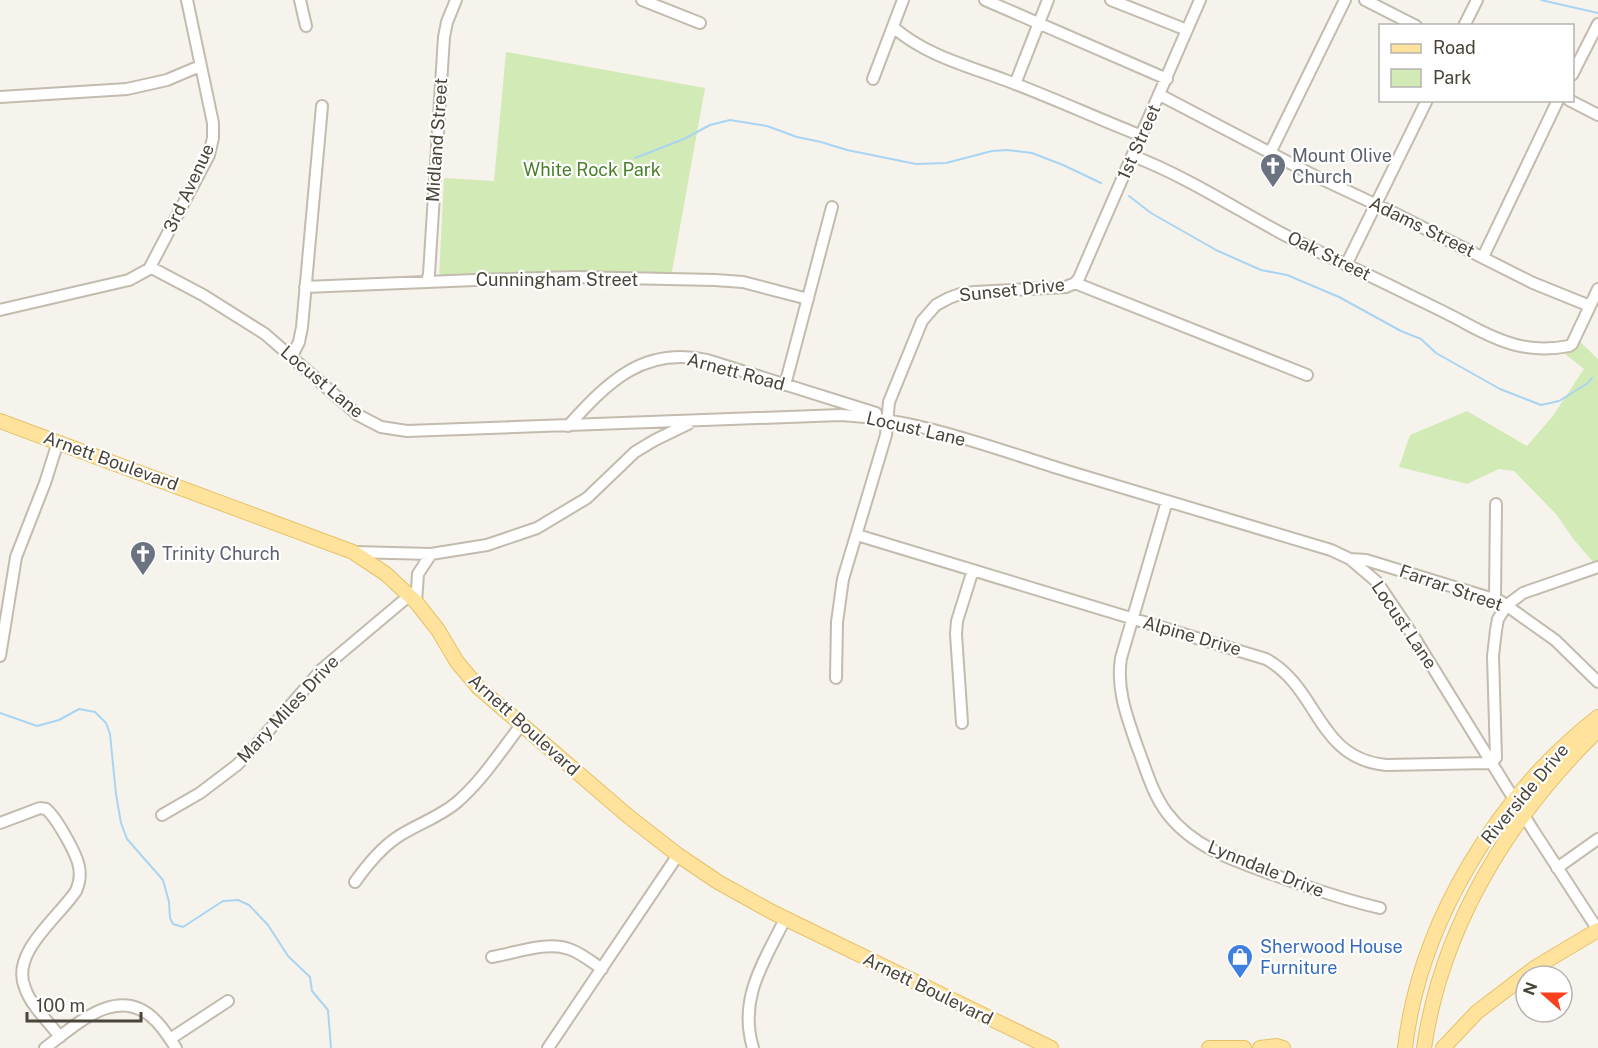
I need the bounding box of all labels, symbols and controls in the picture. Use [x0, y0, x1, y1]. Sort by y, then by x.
legend [1379, 24, 1574, 102]
text: Road [1433, 37, 1476, 58]
text: Park [1433, 67, 1471, 88]
street label: Midland Street [422, 77, 451, 203]
street label: 1st Street [1113, 101, 1164, 183]
street label: 3rd Avenue [159, 140, 218, 235]
place label: Mount Olive Church [1292, 145, 1392, 187]
church icon: Mount Olive Church [1258, 151, 1288, 189]
park label: White Rock Park [523, 159, 661, 180]
street label: Adams Street [1366, 192, 1478, 261]
street label: Oak Street [1284, 226, 1374, 285]
street label: Cunningham Street [476, 269, 638, 290]
street label: Sunset Drive [958, 274, 1066, 305]
street label: Locust Lane [277, 341, 368, 422]
street label: Arnett Road [685, 348, 787, 395]
street label: Locust Lane [864, 407, 968, 450]
street label: Arnett Boulevard [41, 426, 181, 495]
church icon: Trinity Church [128, 539, 158, 577]
place label: Trinity Church [162, 543, 280, 564]
street label: Farrar Street [1397, 560, 1506, 615]
street label: Locust Lane [1367, 577, 1441, 673]
street label: Alpine Drive [1141, 611, 1244, 660]
street label: Mary Miles Drive [232, 651, 343, 767]
street label: Arnett Boulevard [465, 669, 584, 780]
street label: Riverside Drive [1477, 739, 1573, 848]
street label: Lynndale Drive [1205, 836, 1327, 901]
place label: Sherwood House Furniture [1260, 936, 1403, 978]
shop icon: Sherwood House Furniture [1225, 942, 1255, 980]
street label: Arnett Boulevard [860, 948, 997, 1029]
north arrow [1514, 964, 1574, 1024]
text: N [1519, 980, 1542, 998]
scale bar [27, 985, 141, 1023]
text: 100 m [36, 995, 85, 1016]

